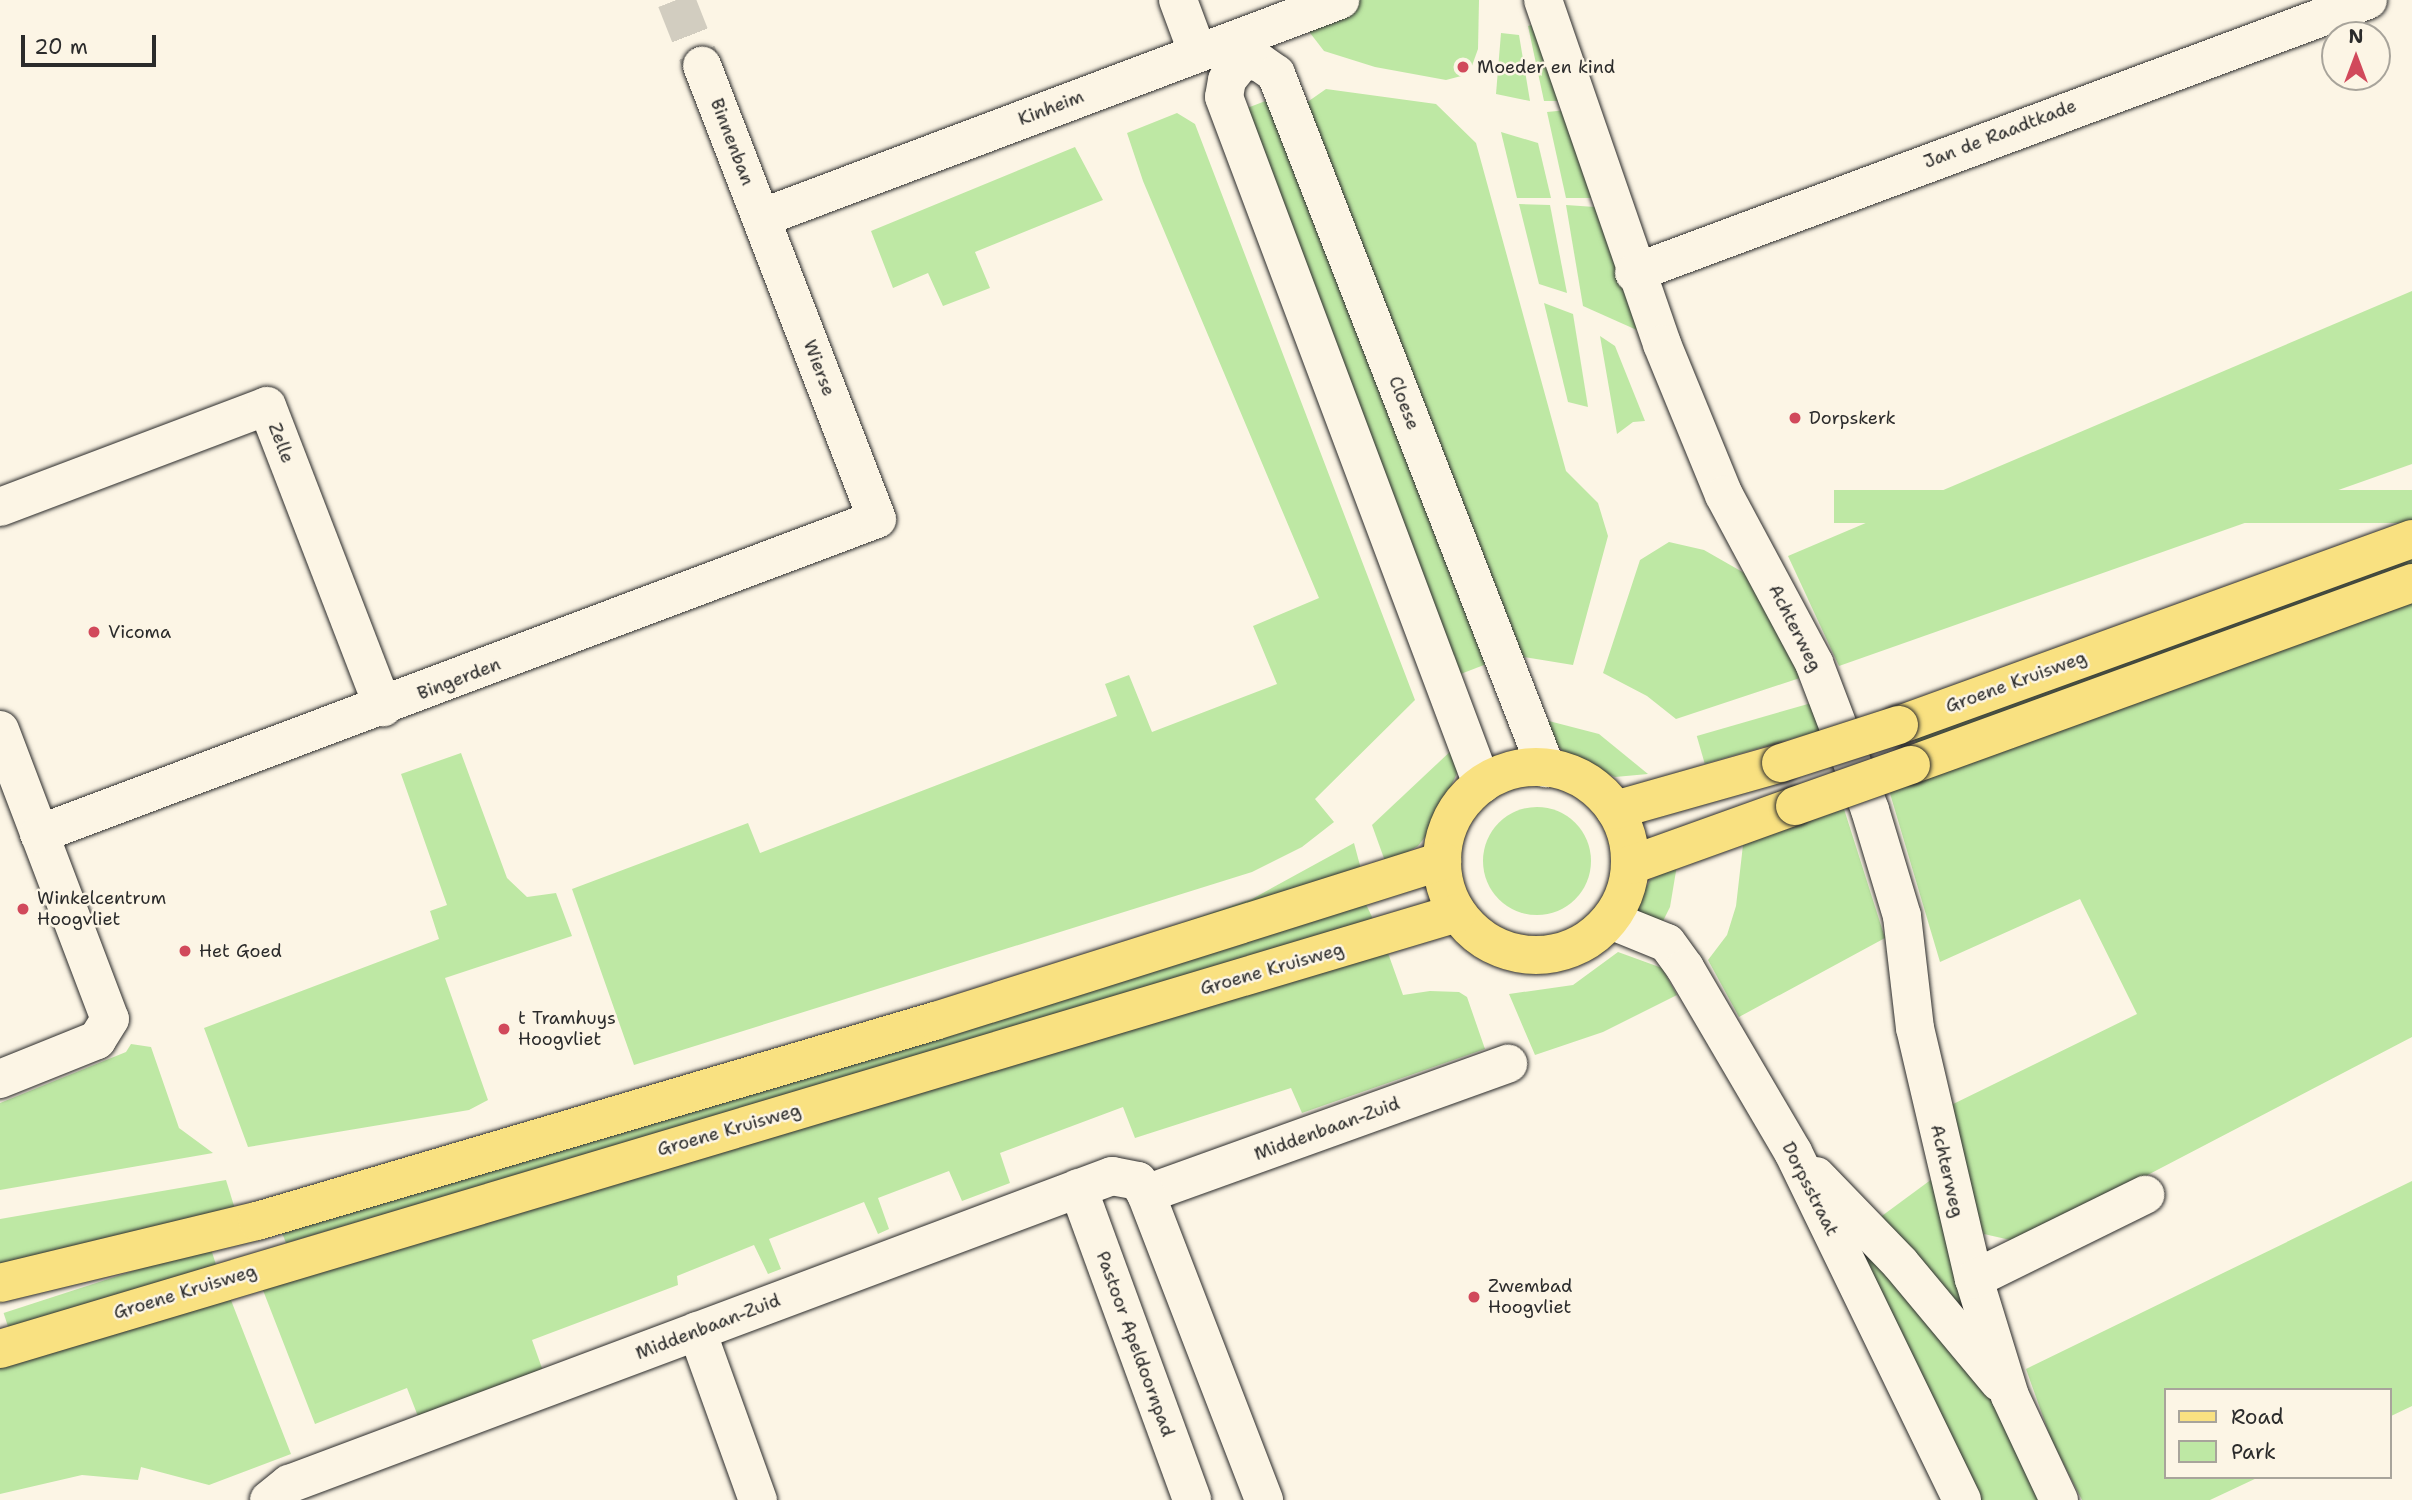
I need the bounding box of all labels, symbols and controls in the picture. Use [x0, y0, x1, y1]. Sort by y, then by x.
scale bar [24, 21, 159, 65]
north arrow [2321, 21, 2391, 91]
text: N [2348, 24, 2364, 49]
text: 20 m [34, 33, 88, 61]
place label: Moeder en kind [1477, 56, 1615, 78]
marker: Moeder en kind [1455, 59, 1471, 75]
street label: Kinheim [1015, 86, 1087, 130]
street label: Jan de Raadtkade [1921, 95, 2079, 173]
street label: Binnenban [706, 96, 758, 188]
street label: Wierse [798, 337, 840, 399]
street label: Cloese [1384, 373, 1424, 433]
place label: Dorpskerk [1809, 407, 1896, 429]
marker: Dorpskerk [1787, 410, 1803, 426]
street label: Zelle [264, 420, 298, 466]
street label: Achterweg [1764, 581, 1826, 675]
place label: Vicoma [108, 621, 171, 643]
marker: Vicoma [86, 624, 102, 640]
street label: Groene Kruisweg [1943, 646, 2089, 718]
street label: Bingerden [414, 653, 504, 705]
place label: Winkelcentrum Hoogvliet [37, 888, 166, 930]
marker: Winkelcentrum Hoogvliet [15, 901, 31, 917]
street label: Groene Kruisweg [1198, 938, 1346, 1000]
place label: Het Goed [199, 940, 282, 962]
marker: Het Goed [177, 943, 193, 959]
place label: t Tramhuys Hoogvliet [518, 1008, 616, 1050]
marker: t Tramhuys Hoogvliet [496, 1021, 512, 1037]
street label: Middenbaan-Zuid [1251, 1093, 1403, 1165]
street label: Groene Kruisweg [655, 1099, 803, 1161]
street label: Achterweg [1926, 1122, 1968, 1220]
street label: Dorpsstraat [1777, 1138, 1843, 1240]
street label: Pastoor Apeldoornpad [1091, 1248, 1179, 1440]
street label: Groene Kruisweg [111, 1260, 259, 1324]
place label: Zwembad Hoogvliet [1488, 1276, 1572, 1318]
street label: Middenbaan-Zuid [633, 1289, 783, 1365]
marker: Zwembad Hoogvliet [1466, 1289, 1482, 1305]
legend [2164, 1388, 2391, 1479]
text: Road [2231, 1403, 2284, 1431]
text: Park [2231, 1438, 2276, 1466]

